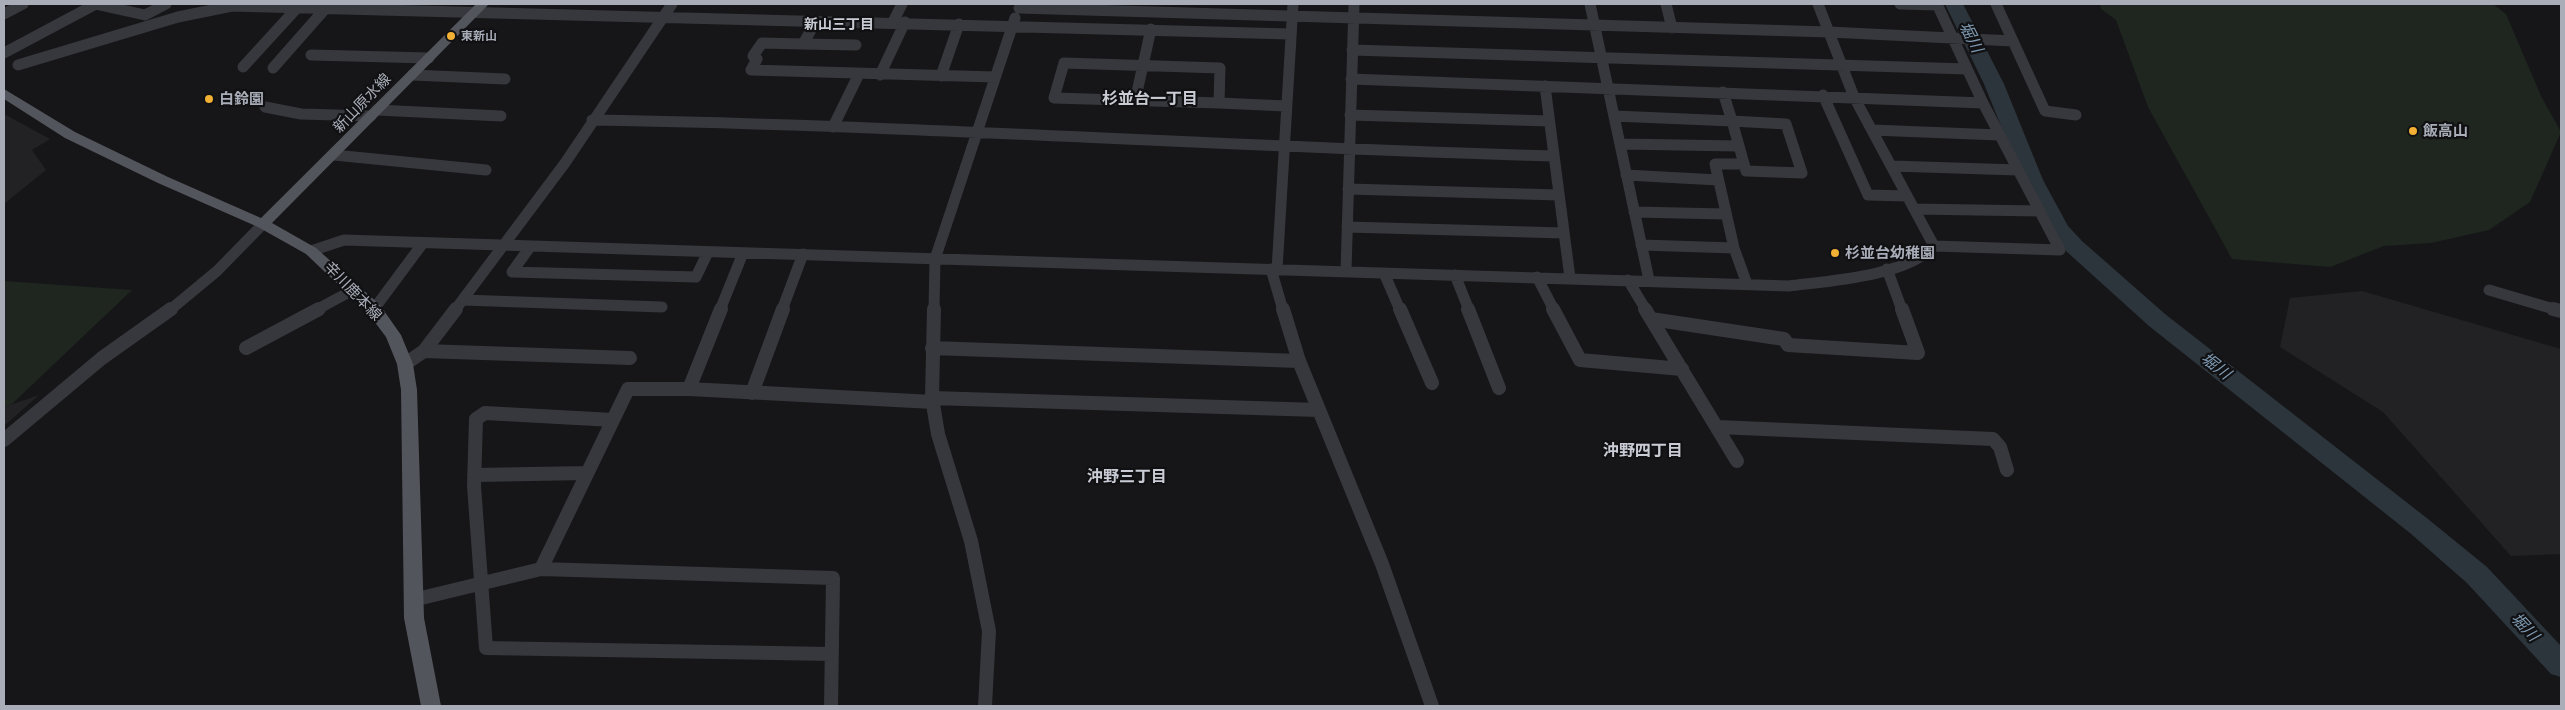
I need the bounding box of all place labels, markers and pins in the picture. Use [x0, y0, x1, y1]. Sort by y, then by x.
place label: 東新山 [461, 29, 497, 43]
marker: 東新山 [445, 30, 457, 42]
place label: 白鈴園 [219, 90, 264, 108]
marker: 白鈴園 [203, 93, 215, 105]
place label: 飯高山 [2423, 122, 2468, 140]
marker: 飯高山 [2407, 125, 2419, 137]
place label: 杉並台幼稚園 [1845, 244, 1935, 262]
marker: 杉並台幼稚園 [1829, 247, 1841, 259]

